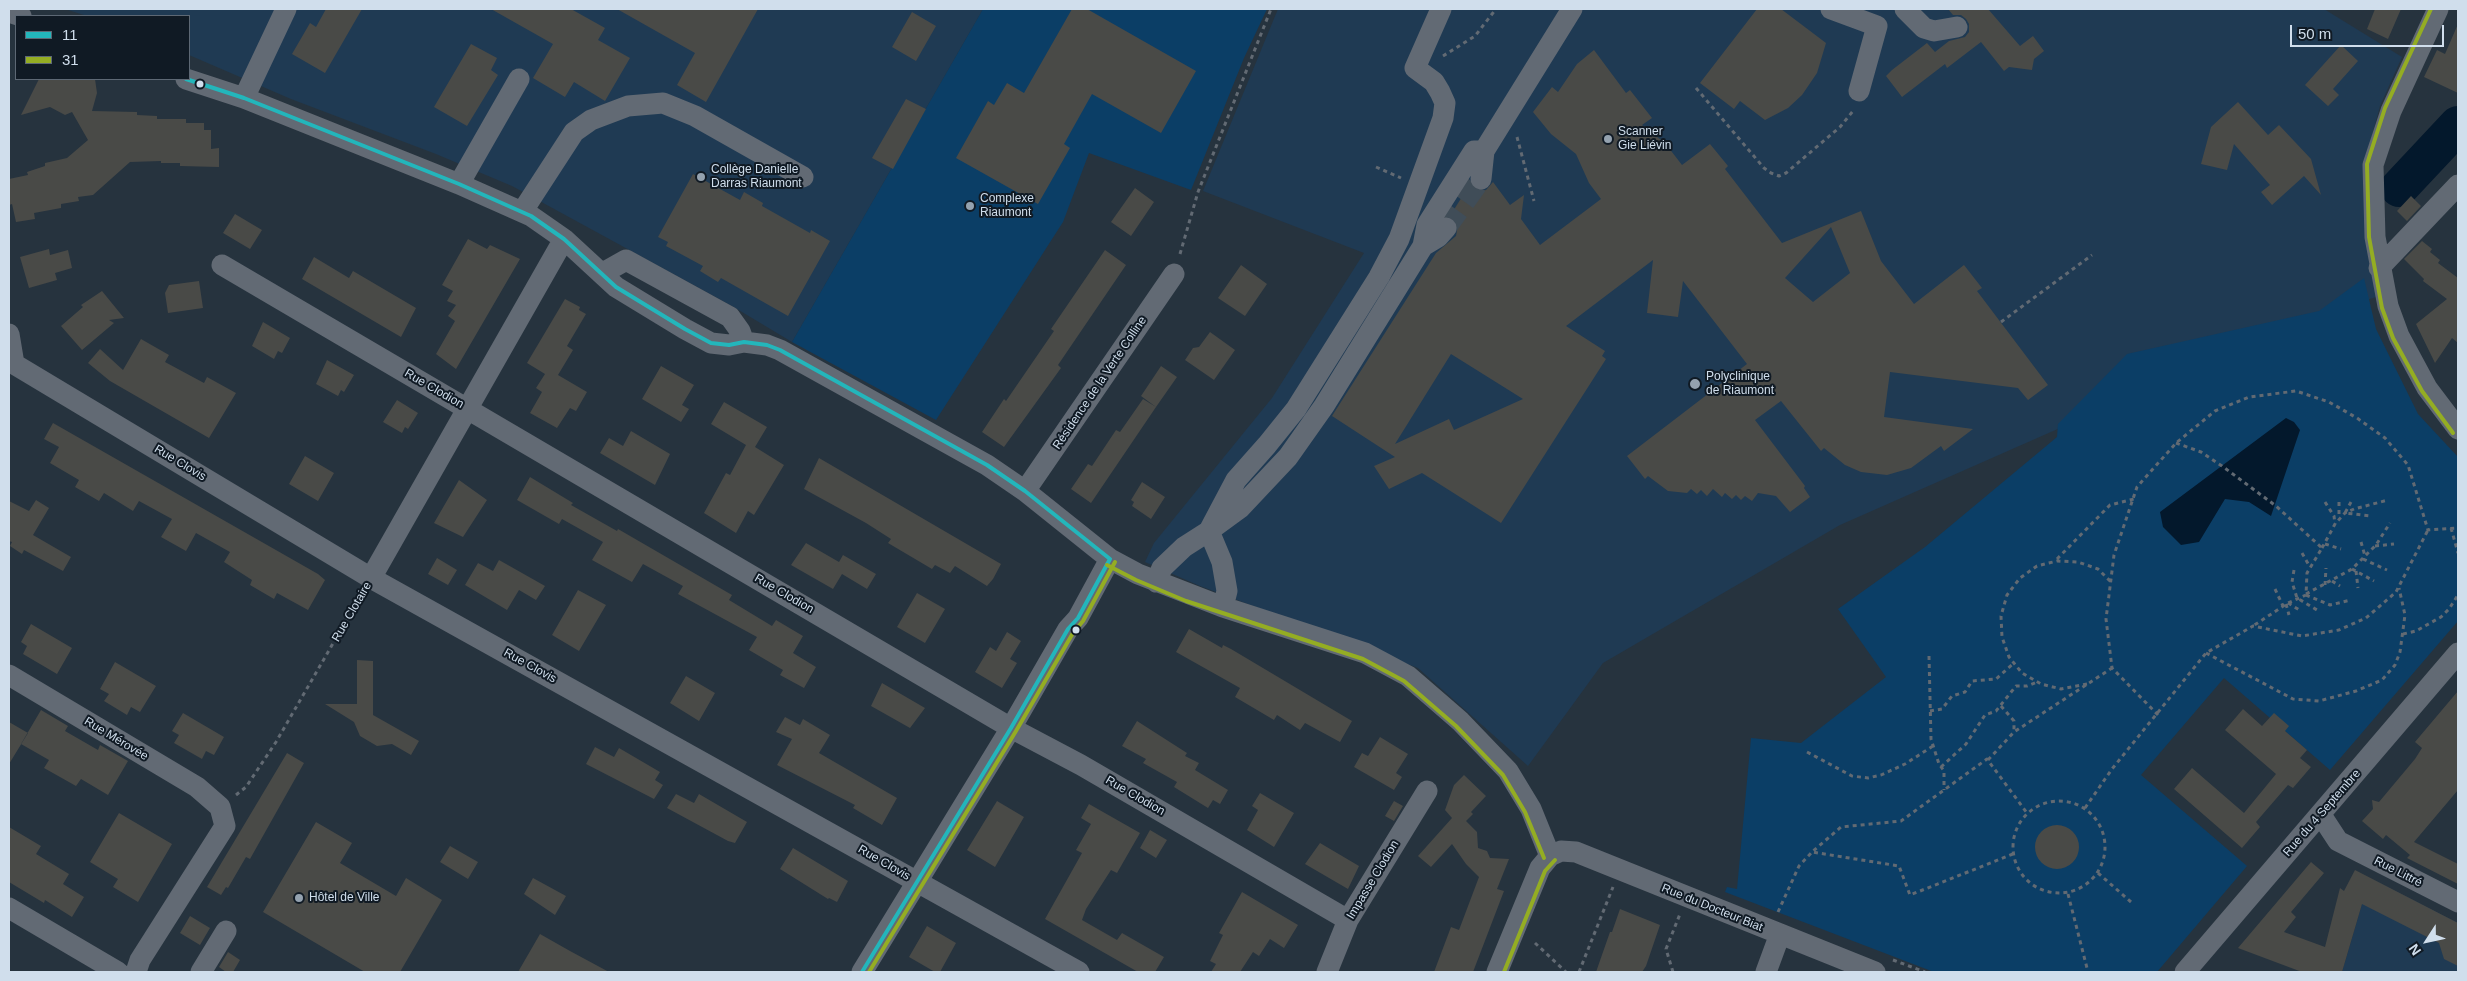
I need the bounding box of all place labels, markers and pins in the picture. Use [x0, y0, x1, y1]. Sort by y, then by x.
unlabelled marker [195, 79, 205, 89]
place label: Scanner Gie Liévin [1618, 125, 1671, 153]
marker: Scanner Gie Liévin [1602, 133, 1614, 145]
place label: Collège Danielle Darras Riaumont [711, 163, 802, 191]
marker: Collège Danielle Darras Riaumont [695, 171, 707, 183]
place label: Complexe Riaumont [980, 192, 1034, 220]
marker: Complexe Riaumont [964, 200, 976, 212]
place label: Polyclinique de Riaumont [1706, 370, 1774, 398]
marker: Polyclinique de Riaumont [1688, 377, 1702, 391]
unlabelled marker [1071, 625, 1081, 635]
place label: Hôtel de Ville [309, 891, 379, 905]
marker: Hôtel de Ville [293, 892, 305, 904]

